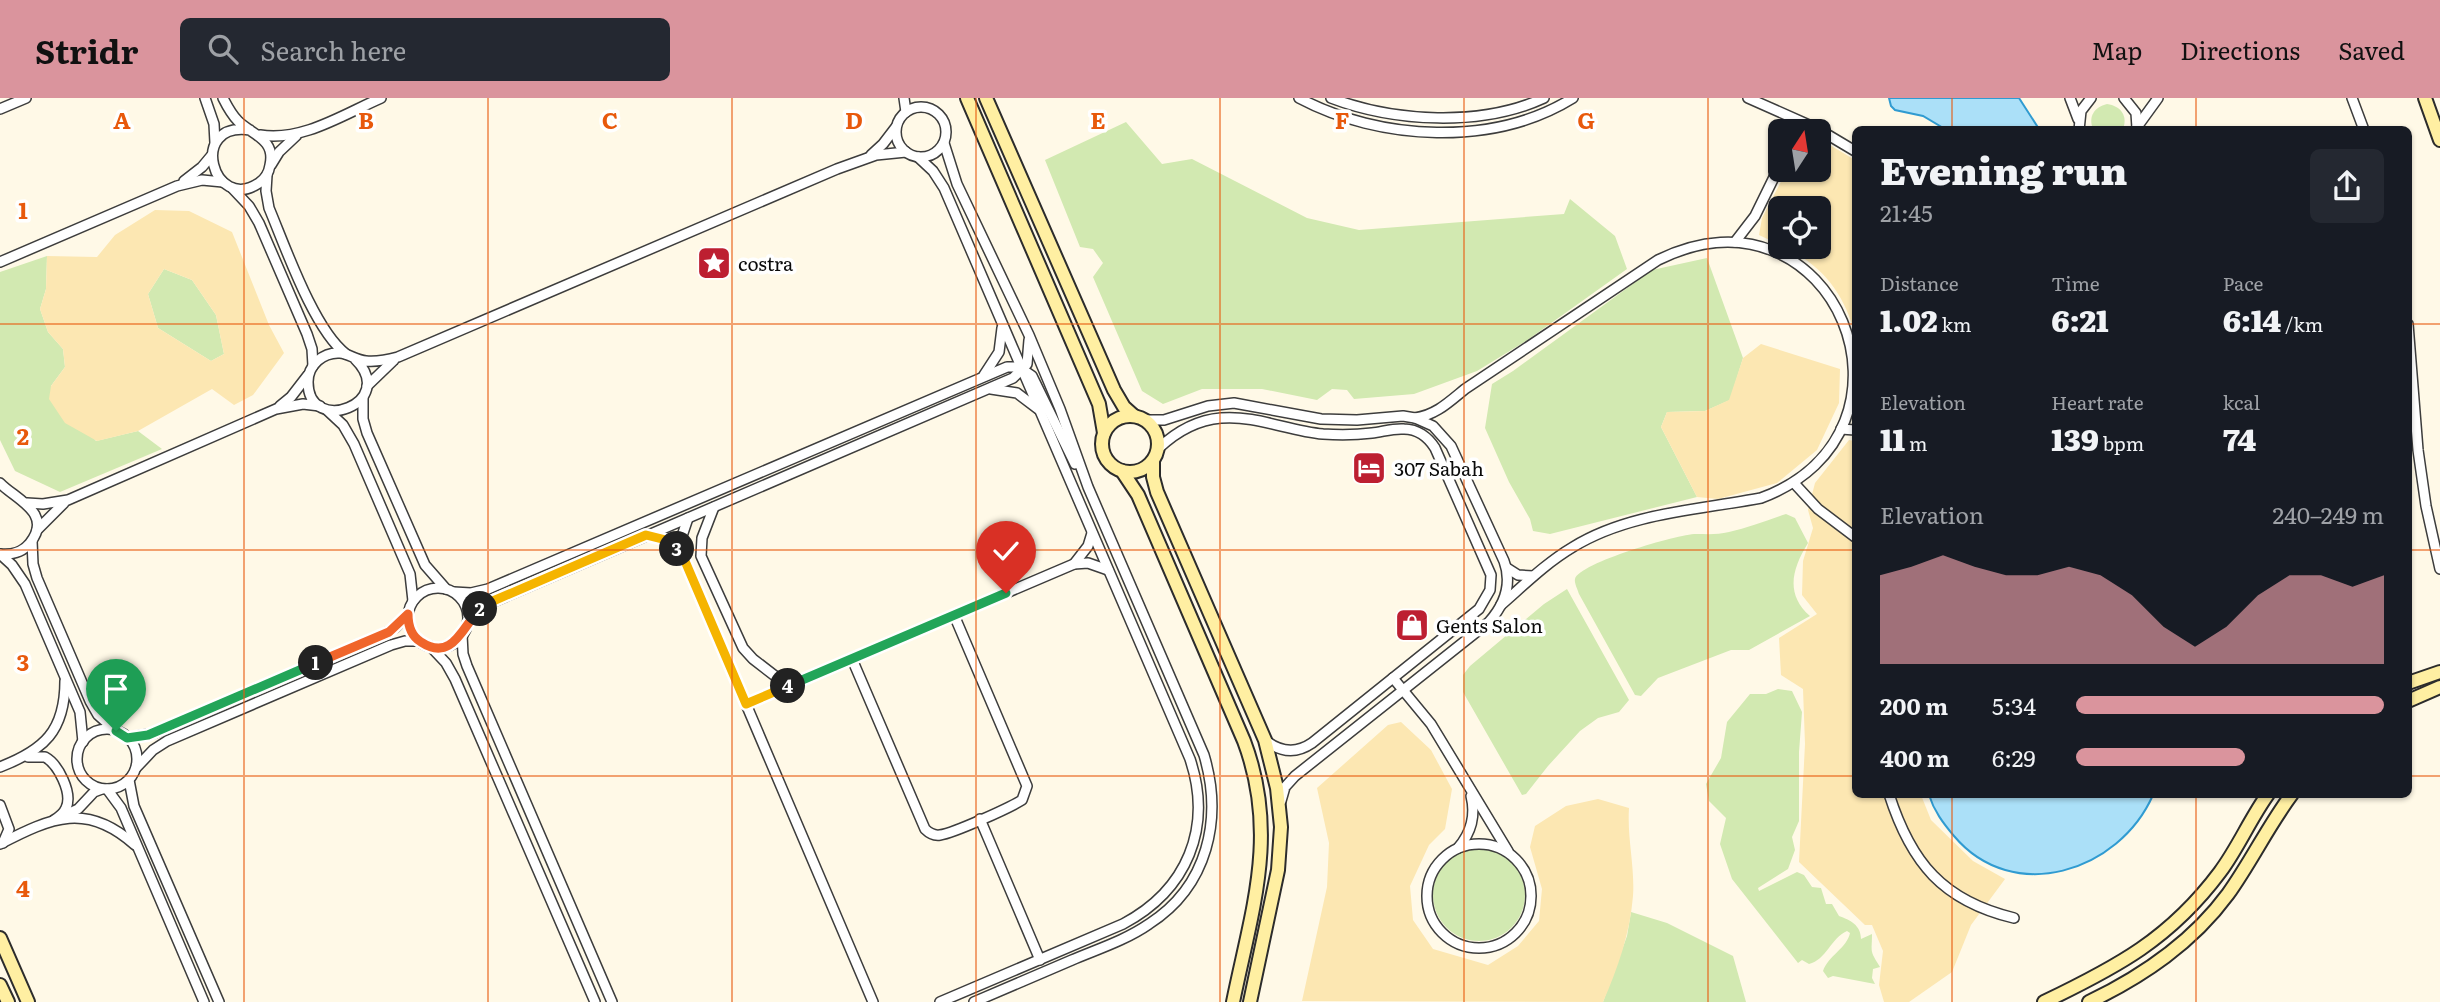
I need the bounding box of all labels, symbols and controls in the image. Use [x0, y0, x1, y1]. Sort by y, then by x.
search box [180, 18, 670, 81]
text: Stridr [35, 25, 138, 74]
icon: search [204, 30, 242, 68]
text: Search here [260, 30, 406, 69]
text: Map [2091, 32, 2142, 67]
text: Directions [2180, 32, 2300, 67]
text: Saved [2338, 32, 2405, 67]
text: A [113, 102, 131, 136]
text: B [358, 102, 374, 136]
text: C [602, 102, 618, 136]
text: D [845, 102, 863, 136]
text: E [1090, 102, 1106, 136]
text: F [1335, 102, 1350, 136]
text: G [1577, 102, 1595, 136]
north arrow [1768, 119, 1830, 182]
map controls [1768, 119, 1831, 259]
text: Evening run [1880, 140, 2127, 197]
button: share [2310, 149, 2384, 223]
text: 1 [18, 192, 28, 226]
text: 21:45 [1880, 195, 1933, 229]
button: locate [1768, 196, 1831, 259]
place icon: costra [695, 244, 733, 282]
place label: costra [738, 249, 794, 277]
text: Distance [1880, 269, 1959, 297]
text: Time [2051, 269, 2100, 297]
text: Pace [2223, 269, 2263, 297]
text: 1.02 [1880, 297, 1938, 341]
text: 6:21 [2051, 297, 2109, 341]
text: 6:14 [2223, 297, 2281, 341]
text: km [1938, 310, 1971, 338]
text: /km [2281, 310, 2323, 338]
text: Elevation [1880, 388, 1966, 416]
text: Heart rate [2051, 388, 2144, 416]
text: kcal [2223, 388, 2260, 416]
text: 11 [1880, 416, 1905, 460]
text: 139 [2051, 416, 2099, 460]
text: 74 [2223, 416, 2256, 460]
text: 2 [17, 418, 29, 452]
text: m [1905, 429, 1927, 457]
text: bpm [2099, 429, 2144, 457]
hotel icon: 307 Sabah [1350, 449, 1388, 487]
place label: 307 Sabah [1394, 454, 1484, 482]
text: Elevation [1880, 497, 1984, 531]
text: 240–249 m [2273, 497, 2384, 531]
pin [976, 521, 1036, 593]
pin: 3 [660, 532, 694, 566]
icon: check [987, 532, 1025, 570]
text: 3 [671, 534, 682, 562]
pin: 2 [462, 592, 498, 626]
text: 2 [474, 594, 485, 622]
shop icon: Gents Salon [1393, 606, 1431, 644]
place label: Gents Salon [1436, 611, 1543, 639]
text: 3 [17, 644, 29, 678]
pin: 1 [298, 646, 334, 680]
text: 1 [312, 648, 319, 676]
pin [86, 659, 146, 731]
pin: 4 [770, 668, 806, 704]
icon: arrive [97, 670, 135, 708]
text: 4 [782, 671, 793, 699]
text: 200 m [1880, 688, 1948, 722]
text: 5:34 [1992, 688, 2036, 722]
text: 400 m [1880, 740, 1950, 774]
text: 6:29 [1992, 740, 2035, 774]
text: 4 [16, 870, 30, 904]

